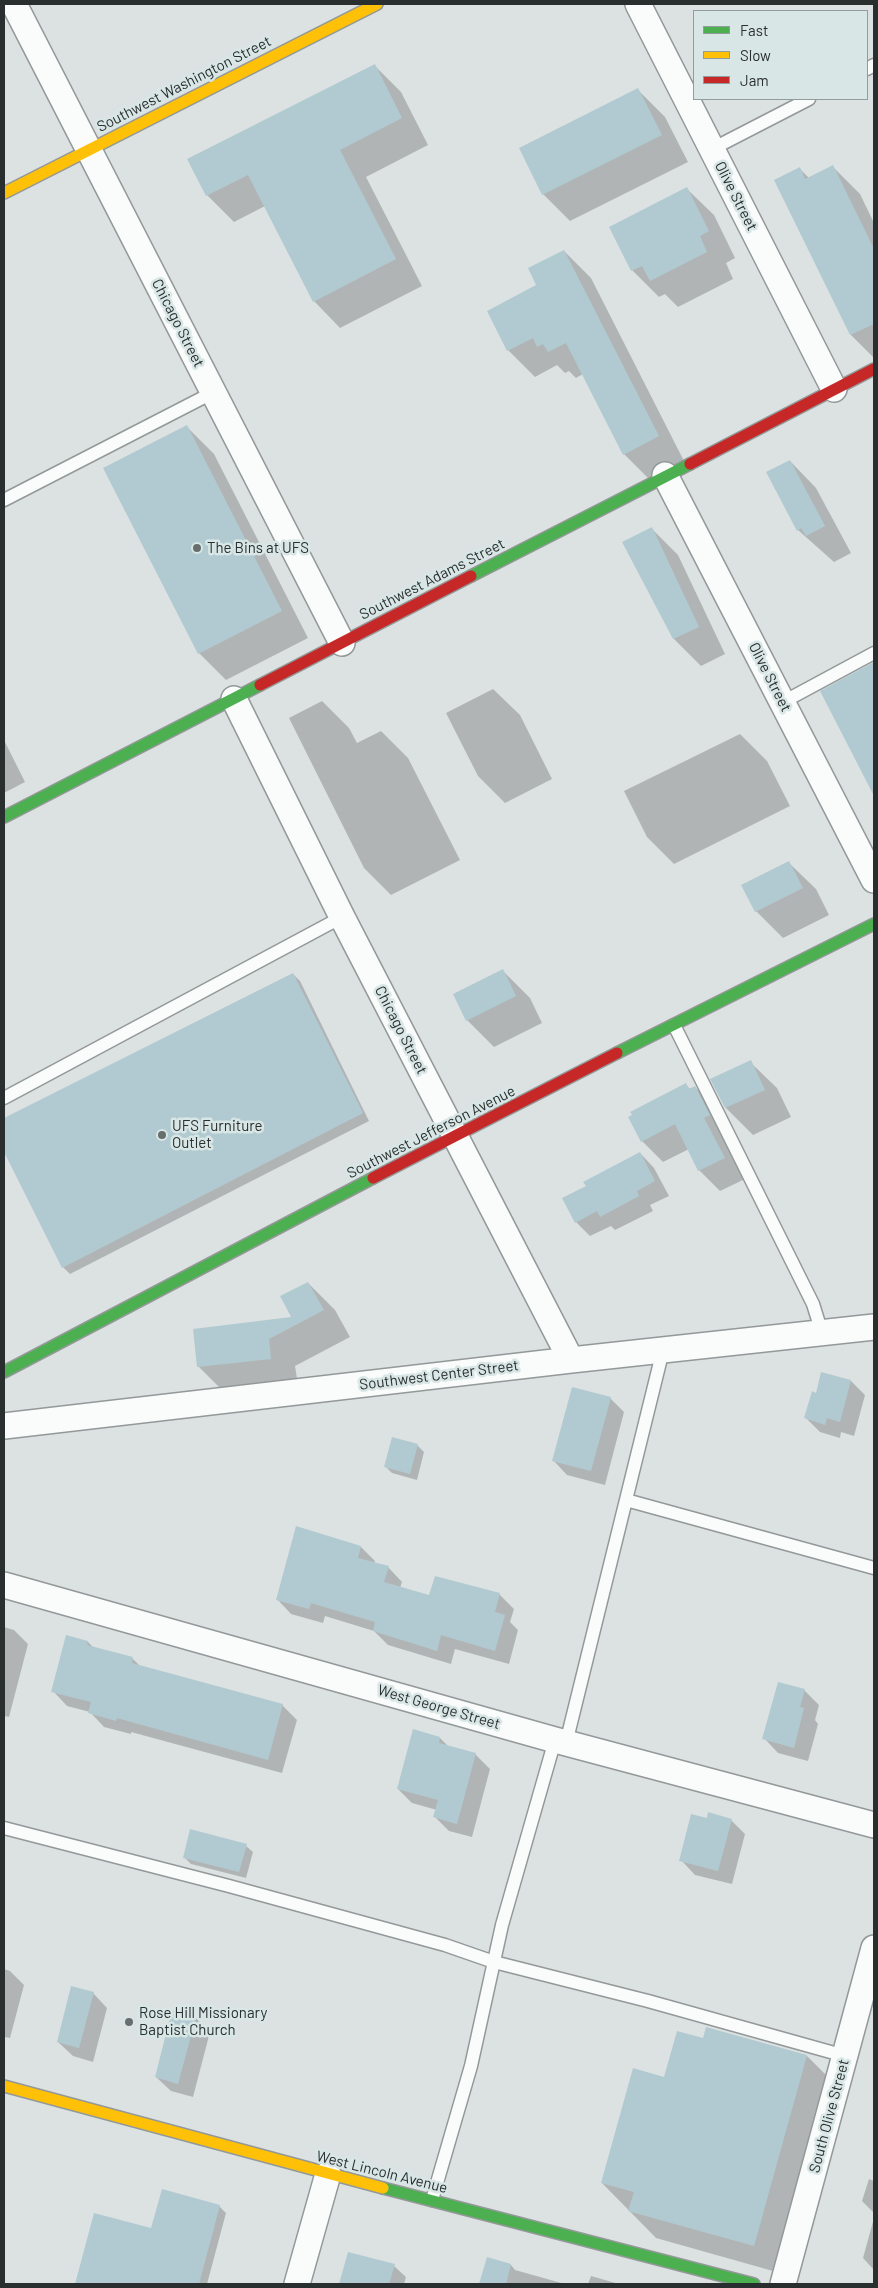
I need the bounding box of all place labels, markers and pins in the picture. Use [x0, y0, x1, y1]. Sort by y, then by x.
place label: The Bins at UFS [207, 539, 309, 557]
marker: The Bins at UFS [191, 542, 203, 554]
place label: UFS Furniture Outlet [172, 1117, 263, 1152]
marker: UFS Furniture Outlet [156, 1129, 168, 1141]
place label: Rose Hill Missionary Baptist Church [139, 2004, 267, 2039]
marker: Rose Hill Missionary Baptist Church [123, 2016, 135, 2028]

